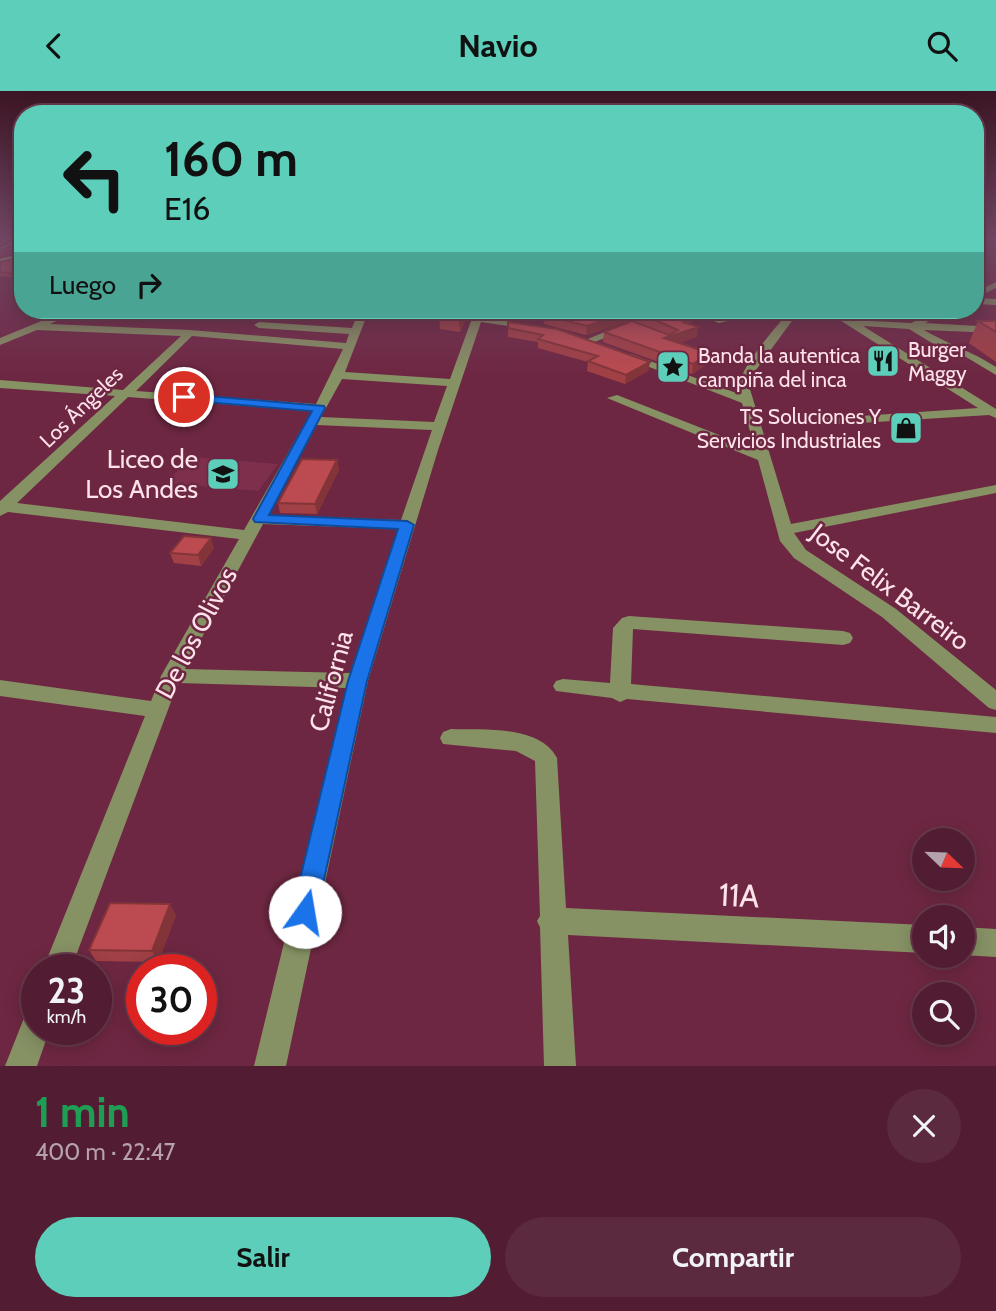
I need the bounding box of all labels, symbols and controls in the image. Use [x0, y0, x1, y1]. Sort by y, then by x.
text: Navio [458, 26, 538, 65]
icon: back [35, 27, 73, 65]
icon: search [923, 27, 961, 65]
text: 160 m [164, 129, 298, 188]
icon: left [49, 133, 140, 224]
text: E16 [164, 189, 210, 228]
icon: right [130, 266, 168, 304]
text: Luego [49, 269, 116, 301]
place label: Burger Maggy [908, 337, 967, 386]
restaurant icon: Burger Maggy [864, 342, 902, 380]
place label: Banda la autentica campiña del inca [698, 343, 860, 392]
place icon: Banda la autentica campiña del inca [654, 348, 692, 386]
street label: Los Ángeles [34, 361, 128, 453]
pin [154, 367, 214, 427]
icon: arrive [165, 378, 203, 416]
place label: TS Soluciones Y Servicios Industriales [697, 404, 882, 453]
shop icon: TS Soluciones Y Servicios Industriales [887, 409, 925, 447]
place label: Liceo de Los Andes [85, 443, 198, 505]
school or university icon: Liceo de Los Andes [204, 455, 242, 493]
street label: Jose Felix Barreiro [803, 516, 976, 657]
street label: De los Olivos [148, 562, 244, 704]
street label: California [302, 626, 360, 735]
north arrow [912, 828, 975, 891]
map controls [912, 828, 975, 1045]
street label: 11A [718, 874, 761, 916]
position arrow [268, 875, 342, 949]
button: sound [912, 905, 975, 968]
speed limit sign: 30 [126, 954, 217, 1045]
text: 23 [48, 969, 85, 1012]
button: search [912, 982, 975, 1045]
text: km/h [47, 1006, 86, 1028]
text: 1 min [35, 1086, 130, 1138]
button: close [887, 1089, 961, 1163]
text: 400 m · 22:47 [35, 1138, 175, 1166]
button: Salir [35, 1217, 491, 1297]
button: Compartir [505, 1217, 961, 1297]

